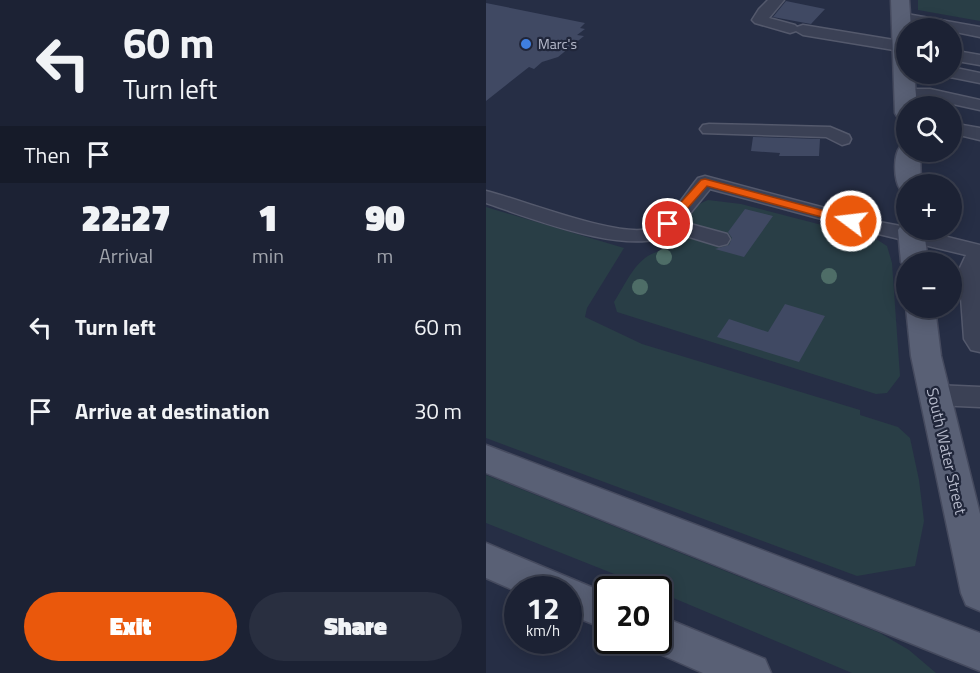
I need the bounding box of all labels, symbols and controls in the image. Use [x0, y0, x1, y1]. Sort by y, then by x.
text: 60 m [123, 10, 215, 74]
map controls [896, 18, 962, 318]
button: sound [896, 18, 962, 84]
icon: left [24, 24, 102, 102]
place label: Marc's [538, 33, 577, 54]
marker: Marc's [519, 37, 533, 51]
text: Turn left [123, 68, 217, 109]
button: search [896, 96, 962, 162]
text: Then [24, 138, 70, 172]
icon: arrive [82, 138, 115, 171]
button: + [896, 174, 962, 240]
position arrow [819, 189, 883, 253]
text: 22:27 [81, 190, 171, 245]
text: 1 [258, 190, 278, 245]
text: 90 [365, 190, 405, 245]
pin [642, 198, 693, 249]
icon: arrive [651, 207, 684, 240]
text: Arrival [99, 240, 153, 271]
text: min [252, 240, 284, 271]
text: m [377, 240, 393, 271]
button: − [896, 252, 962, 318]
text: Turn left [75, 310, 156, 344]
text: 60 m [414, 310, 462, 344]
icon: left [24, 311, 57, 344]
street label: South Water Street [921, 385, 973, 517]
text: Arrive at destination [75, 394, 270, 428]
text: 30 m [414, 394, 462, 428]
icon: arrive [24, 395, 57, 428]
speed limit sign: 20 [594, 576, 672, 654]
text: 12 [526, 585, 560, 631]
button: Exit [24, 592, 237, 661]
button: Share [249, 592, 462, 661]
text: km/h [526, 619, 560, 642]

